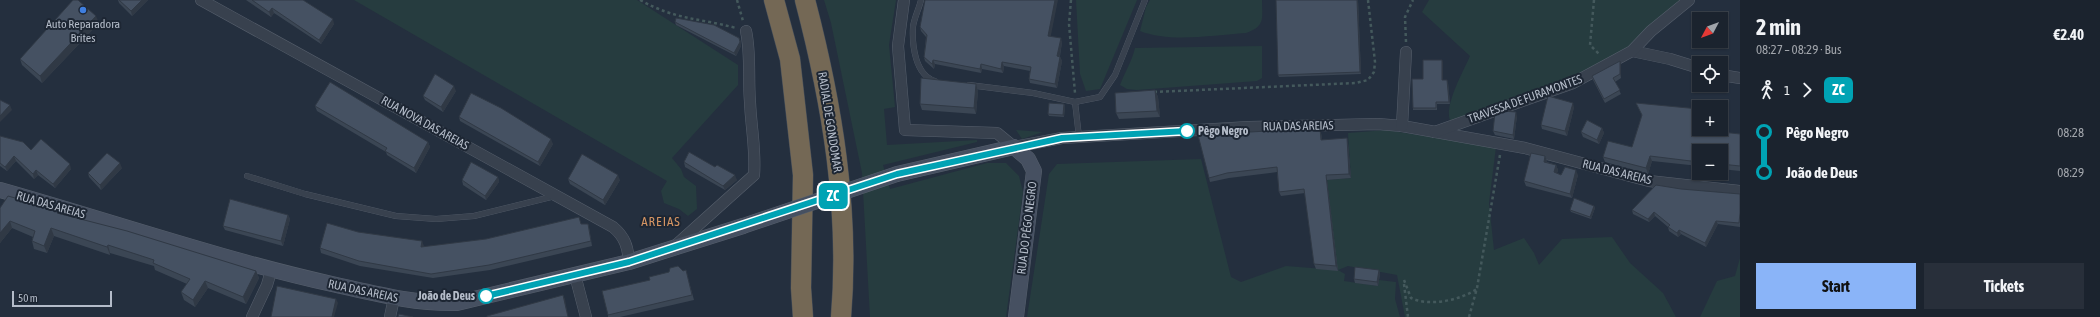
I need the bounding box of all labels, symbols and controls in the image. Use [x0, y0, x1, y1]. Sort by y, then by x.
marker: Auto Reparadora Brites [78, 5, 88, 15]
north arrow [1692, 12, 1728, 48]
map controls [1692, 12, 1728, 180]
text: 2 min [1756, 14, 1801, 40]
place label: Auto Reparadora Brites [46, 17, 120, 45]
text: €2.40 [2053, 26, 2084, 43]
text: 08:27 – 08:29 · Bus [1756, 42, 1842, 57]
button: locate [1692, 56, 1728, 92]
street label: RADIAL DE GONDOMAR [815, 71, 845, 173]
street label: TRAVESSA DE FURAMONTES [1466, 72, 1584, 126]
icon: walk [1756, 79, 1778, 101]
icon: forward [1796, 79, 1818, 101]
text: ZC [1832, 82, 1845, 98]
text: 1 [1784, 83, 1790, 98]
street label: RUA NOVA DAS AREIAS [379, 93, 471, 153]
button: + [1692, 100, 1728, 136]
street label: RUA DAS AREIAS [1262, 118, 1334, 134]
marker: Pêgo Negro [1179, 123, 1195, 139]
place label: Pêgo Negro [1198, 124, 1249, 138]
text: Pêgo Negro [1786, 124, 1849, 141]
text: 08:28 [2057, 125, 2084, 140]
button: − [1692, 144, 1728, 180]
street label: RUA DAS AREIAS [1581, 157, 1653, 187]
text: João de Deus [1786, 164, 1858, 181]
text: 08:29 [2057, 165, 2084, 180]
street label: RUA DO PÊGO NEGRO [1014, 181, 1040, 275]
line badge: ZC [815, 183, 851, 209]
text: ZC [827, 188, 839, 204]
street label: RUA DAS AREIAS [15, 189, 87, 221]
district label: AREIAS [641, 214, 681, 229]
button: Start [1756, 263, 1916, 309]
button: Tickets [1924, 263, 2084, 309]
street label: RUA DAS AREIAS [327, 277, 399, 305]
marker: João de Deus [478, 288, 494, 304]
scale bar [12, 289, 112, 308]
place label: João de Deus [417, 289, 476, 303]
text: 50 m [18, 292, 38, 304]

